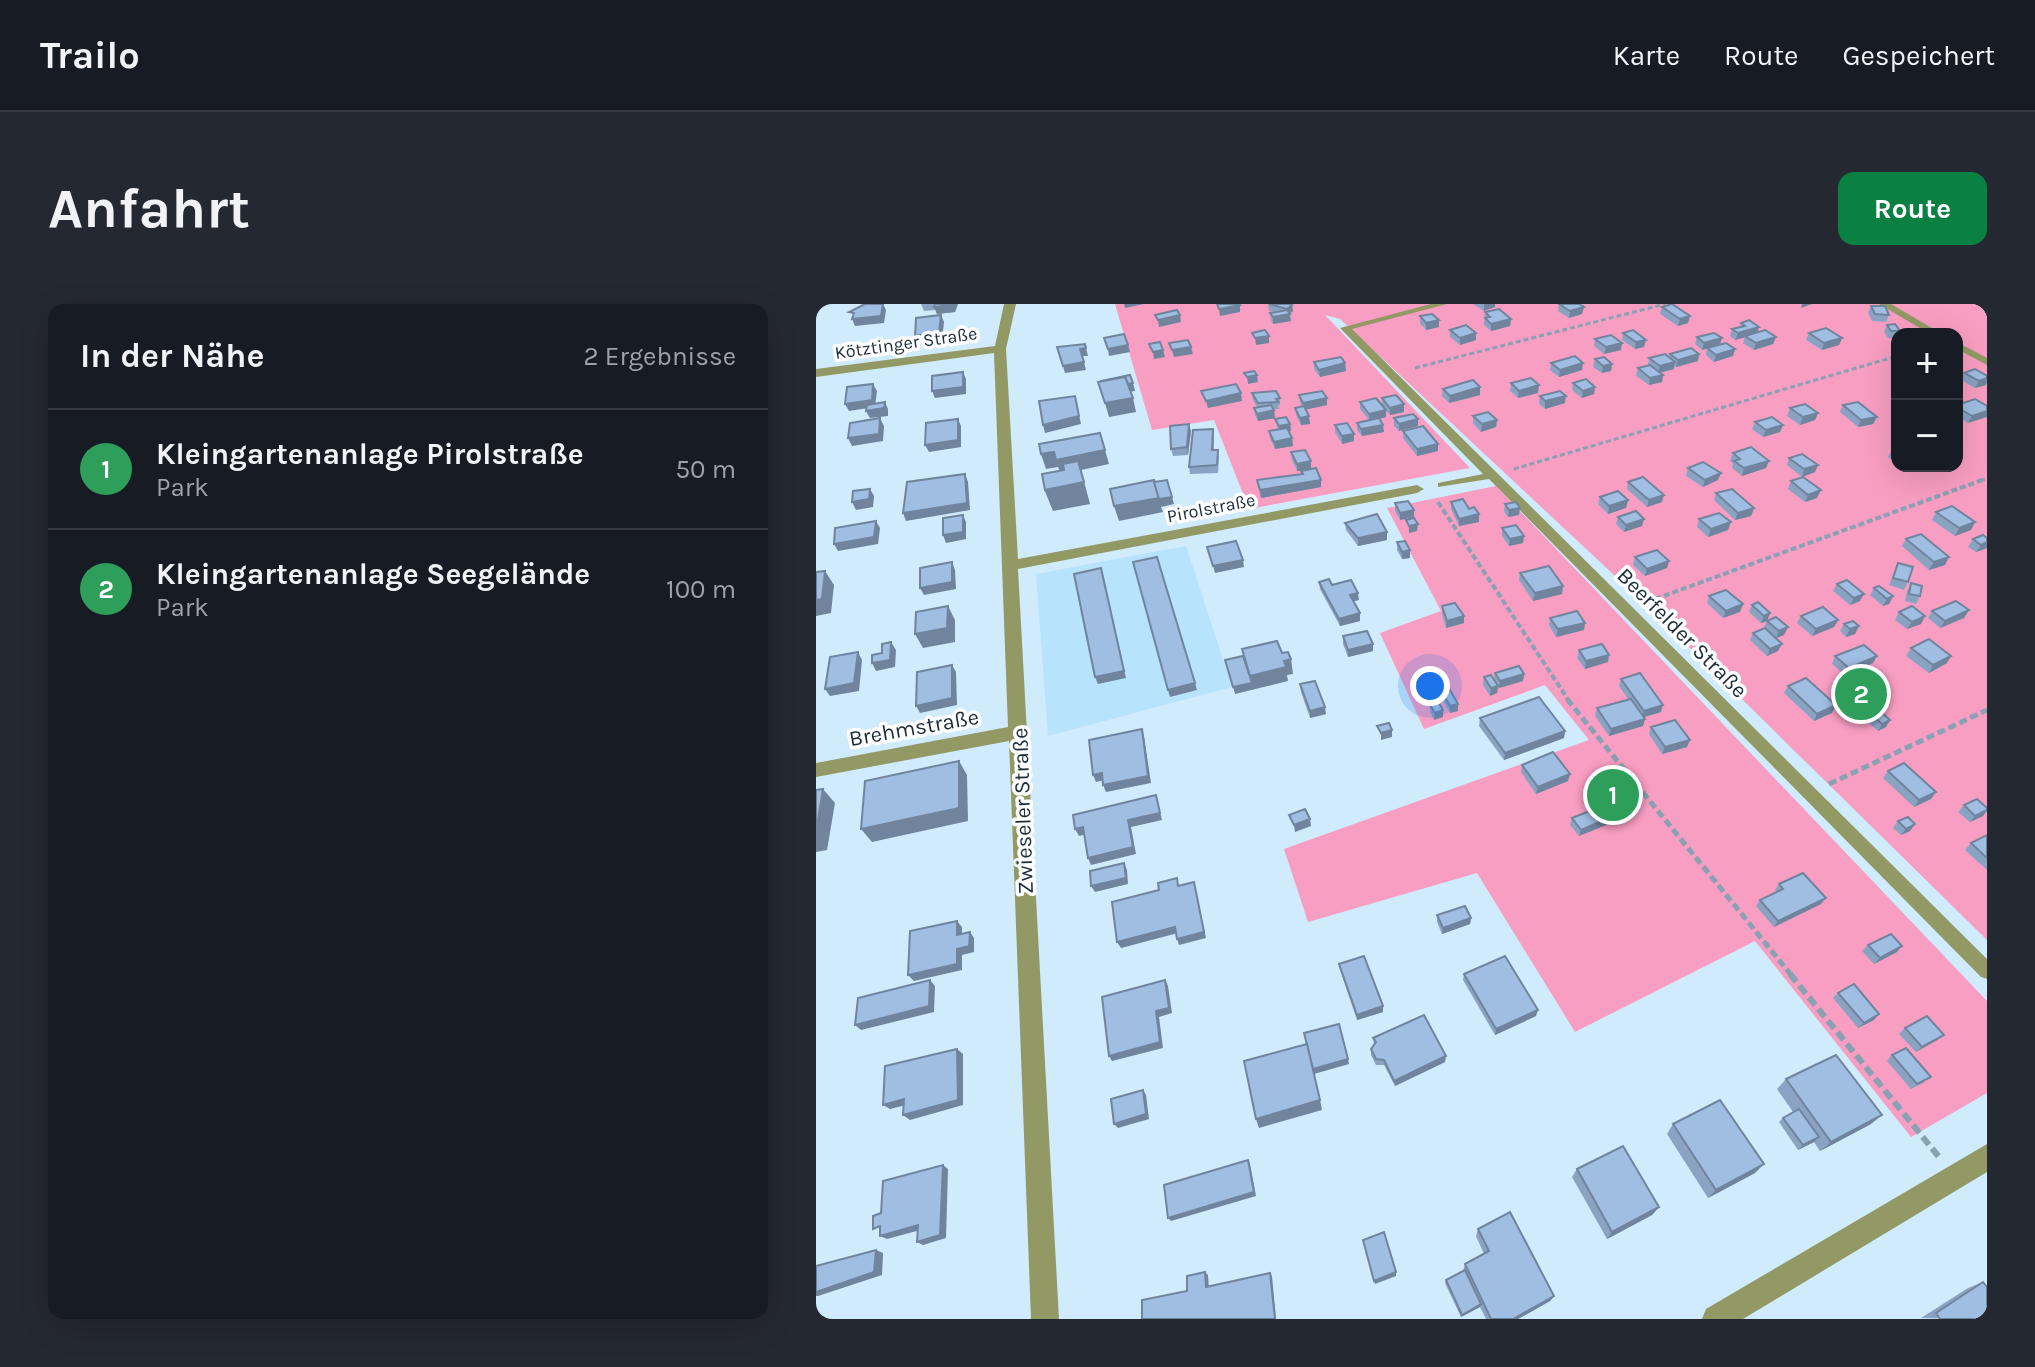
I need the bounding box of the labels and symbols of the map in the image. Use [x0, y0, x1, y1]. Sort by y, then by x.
street label: Kötztinger Straße [833, 322, 979, 364]
street label: Pirolstraße [1165, 489, 1257, 527]
street label: Beerfelder Straße [1612, 563, 1752, 703]
pin: 2 [1835, 664, 1887, 724]
your location [1410, 666, 1450, 706]
street label: Brehmstraße [847, 704, 981, 752]
street label: Zwieseler Straße [1007, 727, 1039, 895]
pin: 1 [1587, 765, 1639, 825]

